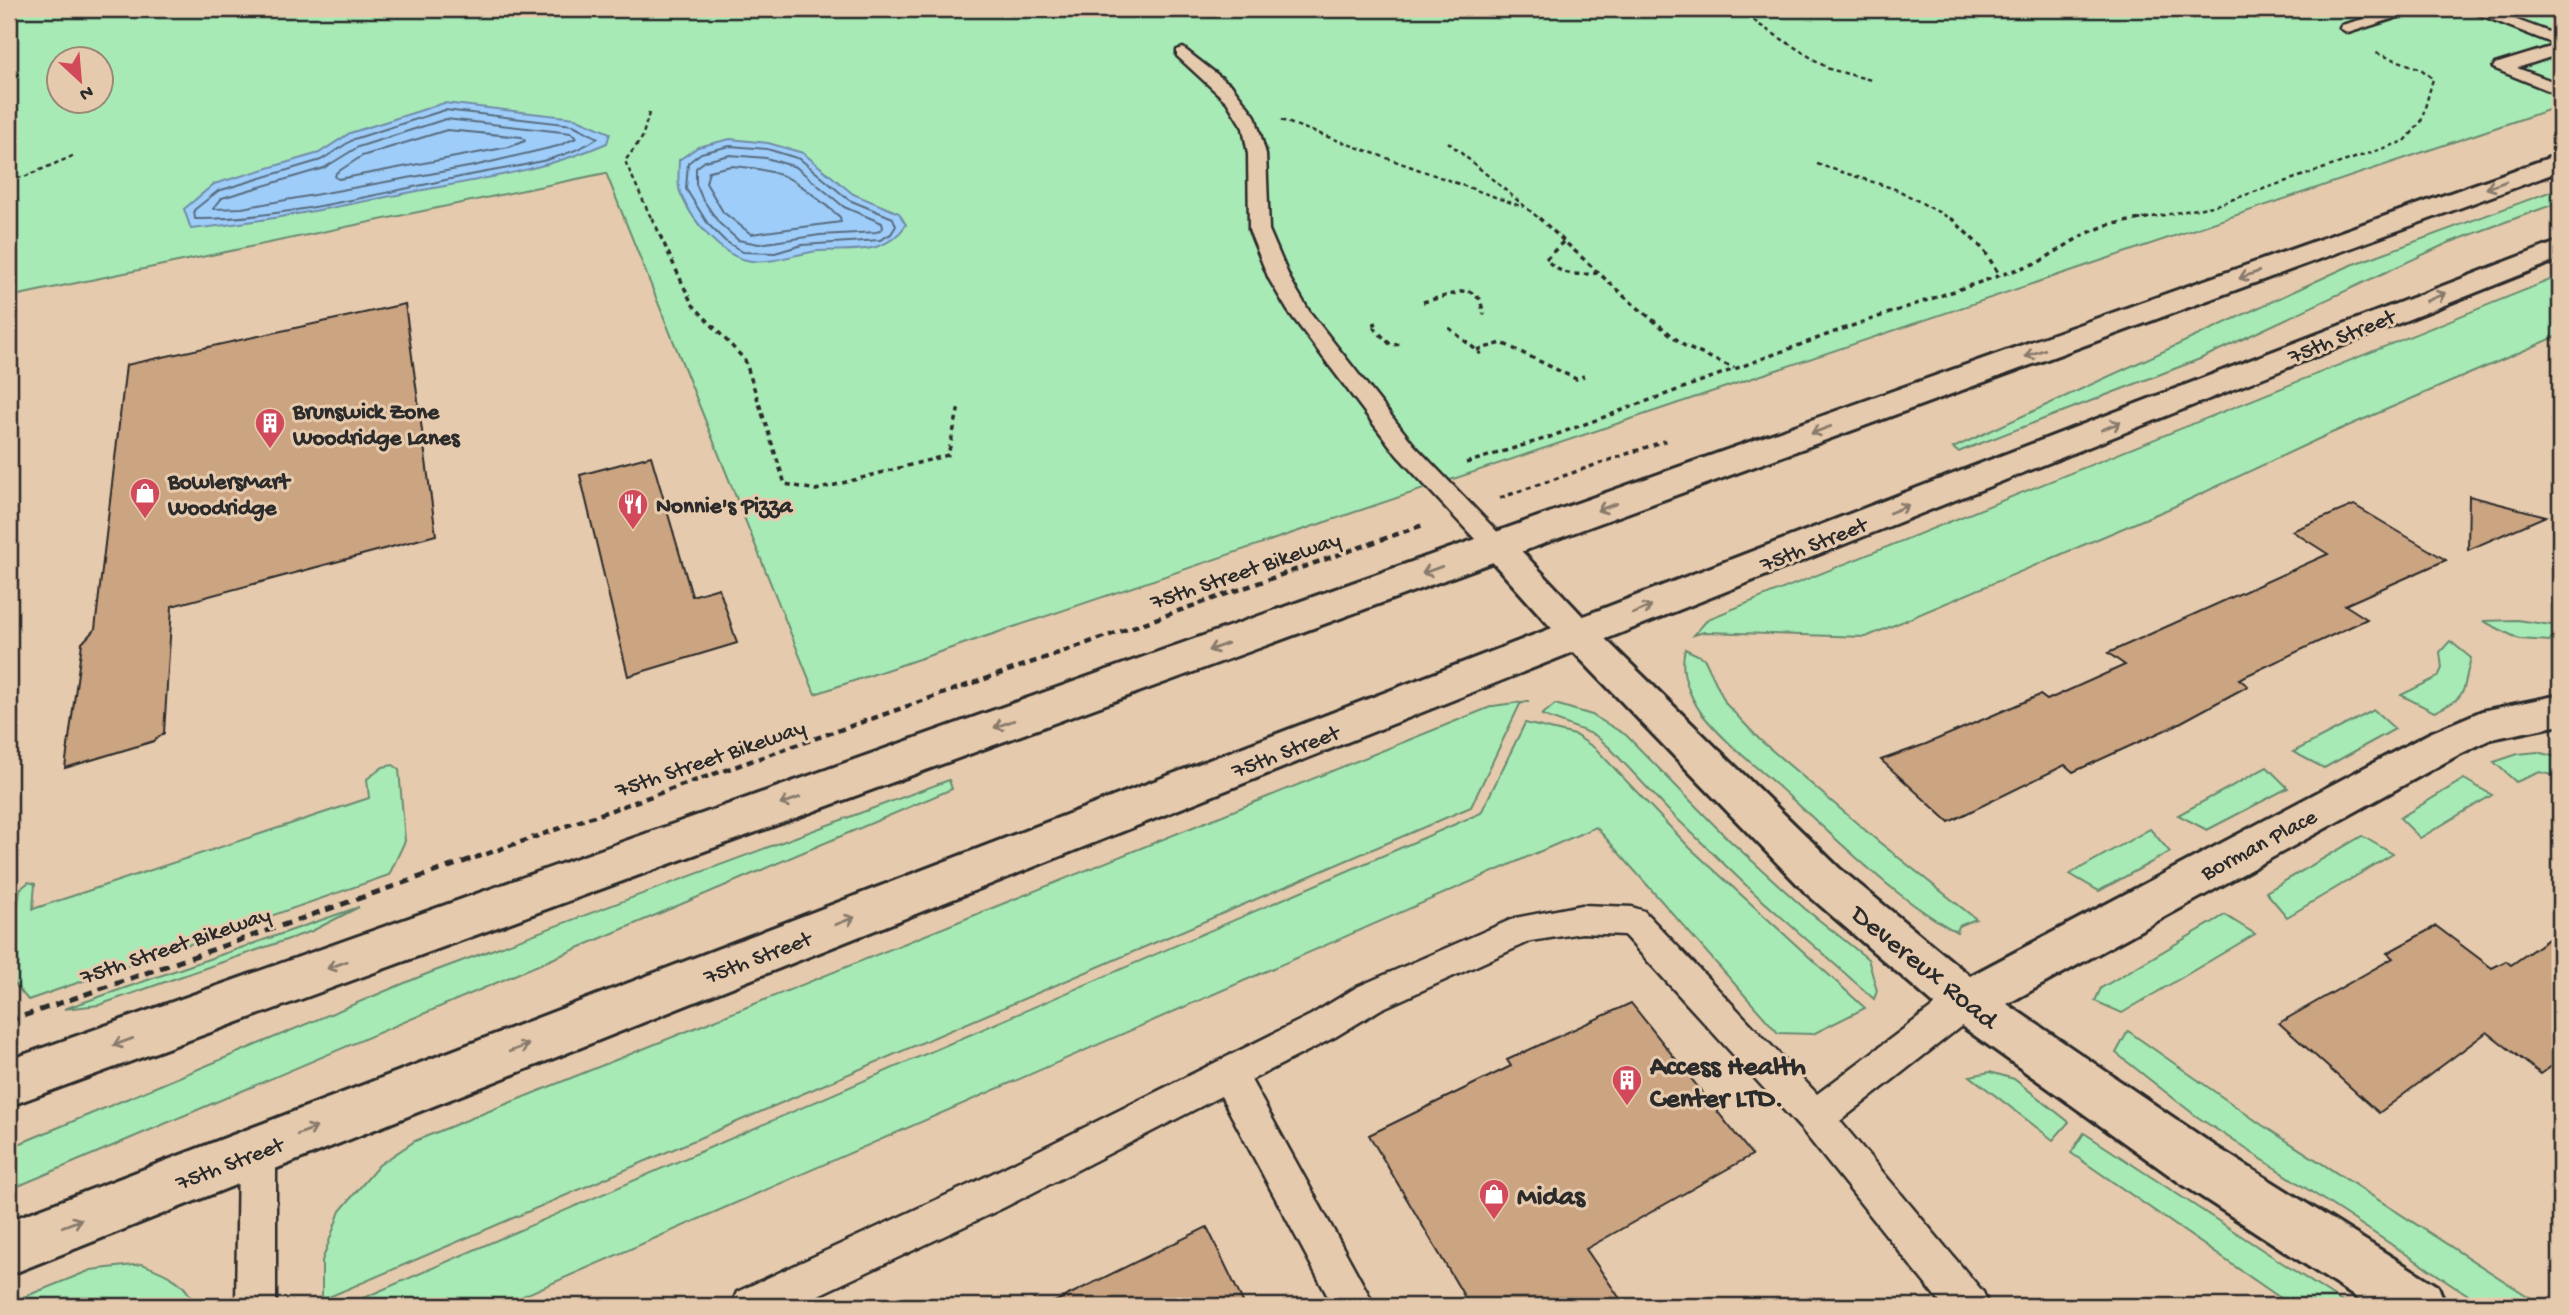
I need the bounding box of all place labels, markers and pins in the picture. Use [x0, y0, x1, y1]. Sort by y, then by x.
place label: Brunswick Zone Woodridge Lanes [292, 400, 461, 453]
building icon: Brunswick Zone Woodridge Lanes [253, 406, 287, 450]
place label: BowlersMart Woodridge [167, 470, 292, 523]
shop icon: BowlersMart Woodridge [128, 476, 162, 520]
restaurant icon: Nonnie's Pizza [616, 487, 650, 531]
place label: Nonnie's Pizza [656, 494, 793, 521]
place label: Access Health Center LTD. [1649, 1052, 1806, 1117]
building icon: Access Health Center LTD. [1610, 1063, 1644, 1107]
shop icon: Midas [1477, 1177, 1511, 1221]
place label: Midas [1517, 1182, 1586, 1215]

